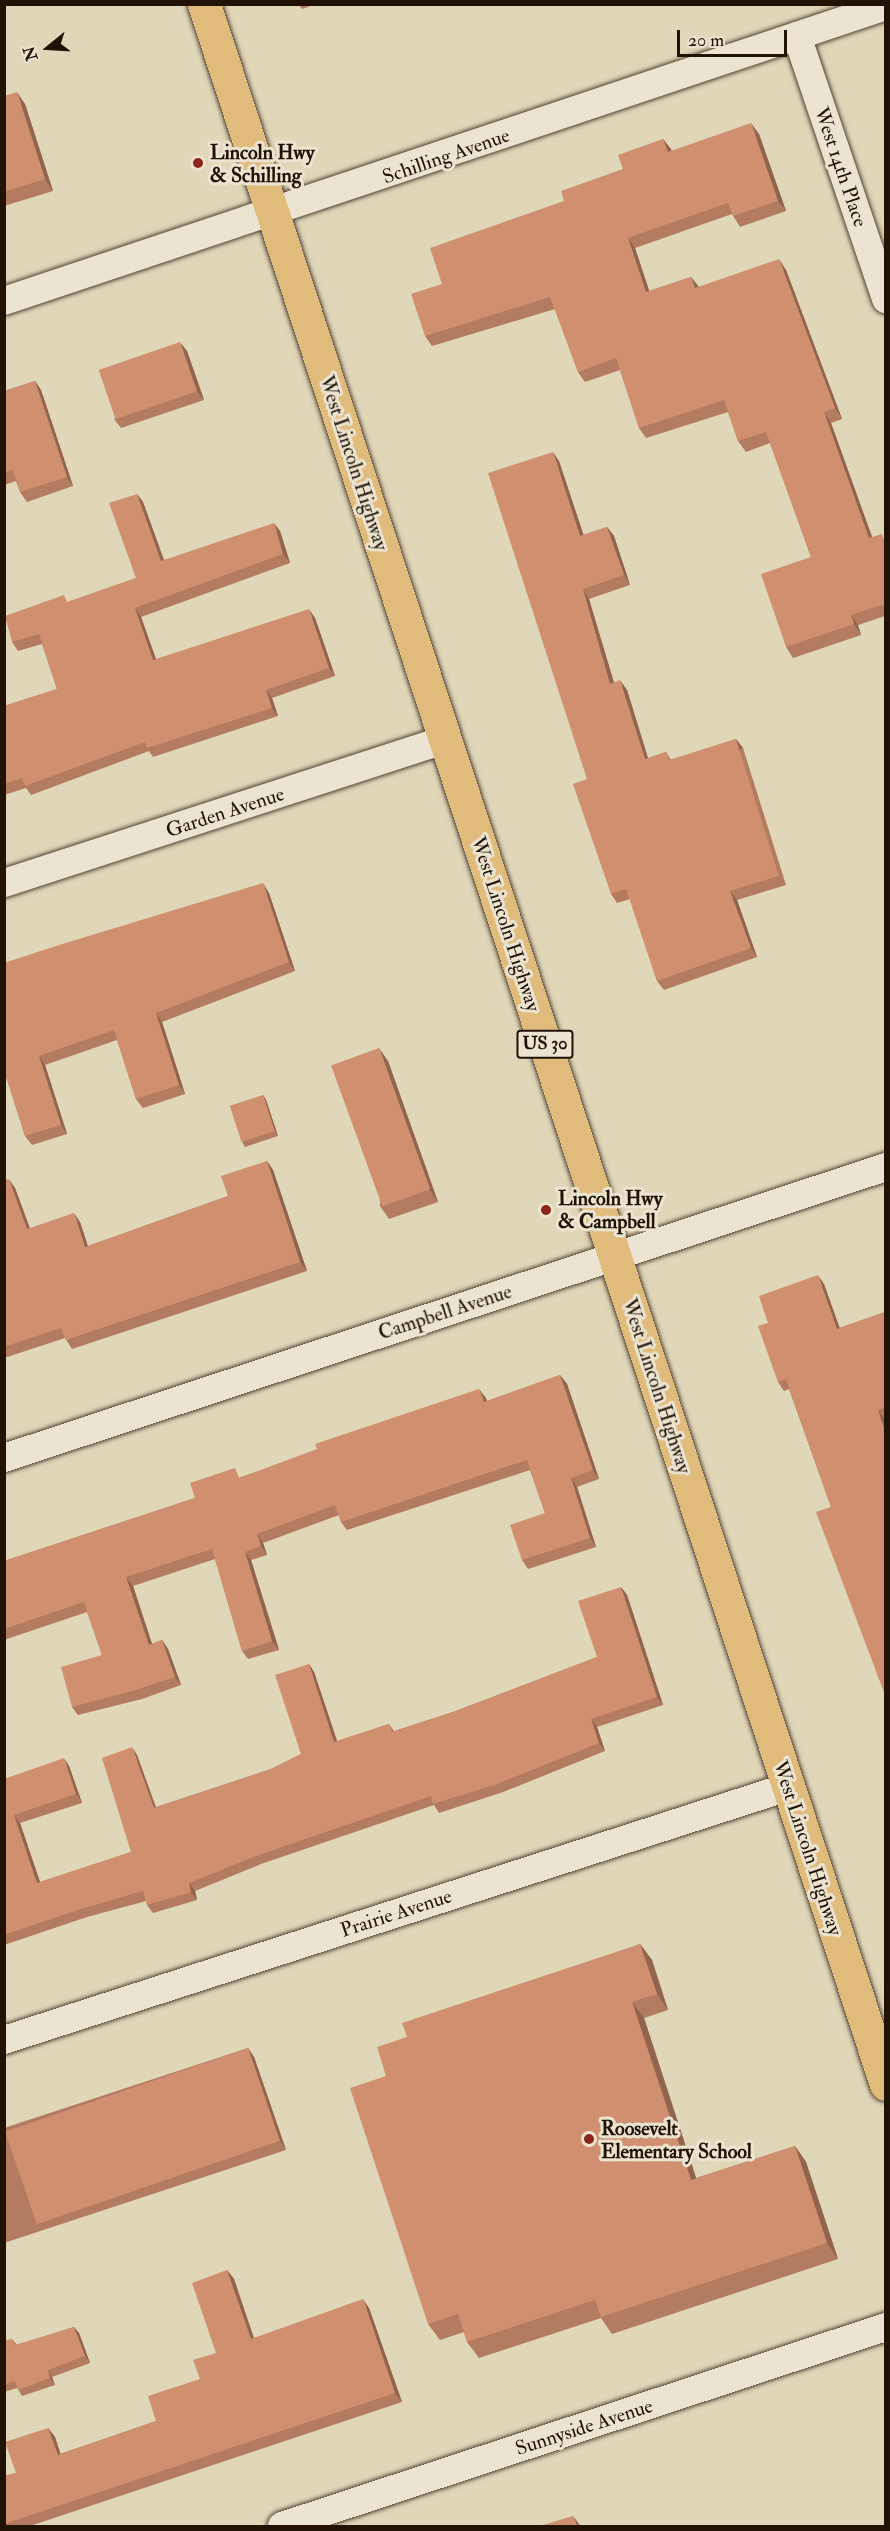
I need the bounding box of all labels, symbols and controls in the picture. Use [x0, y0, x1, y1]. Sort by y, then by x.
north arrow [18, 18, 78, 78]
scale bar [680, 18, 790, 56]
text: 20 m [688, 29, 724, 52]
text: N [19, 44, 43, 63]
street label: West 14th Place [809, 104, 873, 230]
street label: Schilling Avenue [379, 123, 513, 189]
place label: Lincoln Hwy & Schilling [210, 140, 314, 187]
marker: Lincoln Hwy & Schilling [191, 156, 205, 170]
street label: West Lincoln Highway [314, 372, 394, 554]
street label: Garden Avenue [163, 782, 287, 842]
street label: West Lincoln Highway [466, 833, 546, 1015]
road number: US 30 [515, 1029, 575, 1059]
place label: Lincoln Hwy & Campbell [558, 1186, 662, 1233]
marker: Lincoln Hwy & Campbell [539, 1203, 553, 1217]
street label: Campbell Avenue [375, 1279, 515, 1345]
street label: West Lincoln Highway [617, 1295, 697, 1477]
street label: West Lincoln Highway [768, 1757, 848, 1939]
street label: Prairie Avenue [337, 1884, 455, 1942]
place label: Roosevelt Elementary School [601, 2116, 752, 2163]
marker: Roosevelt Elementary School [582, 2132, 596, 2146]
street label: Sunnyside Avenue [512, 2393, 656, 2461]

